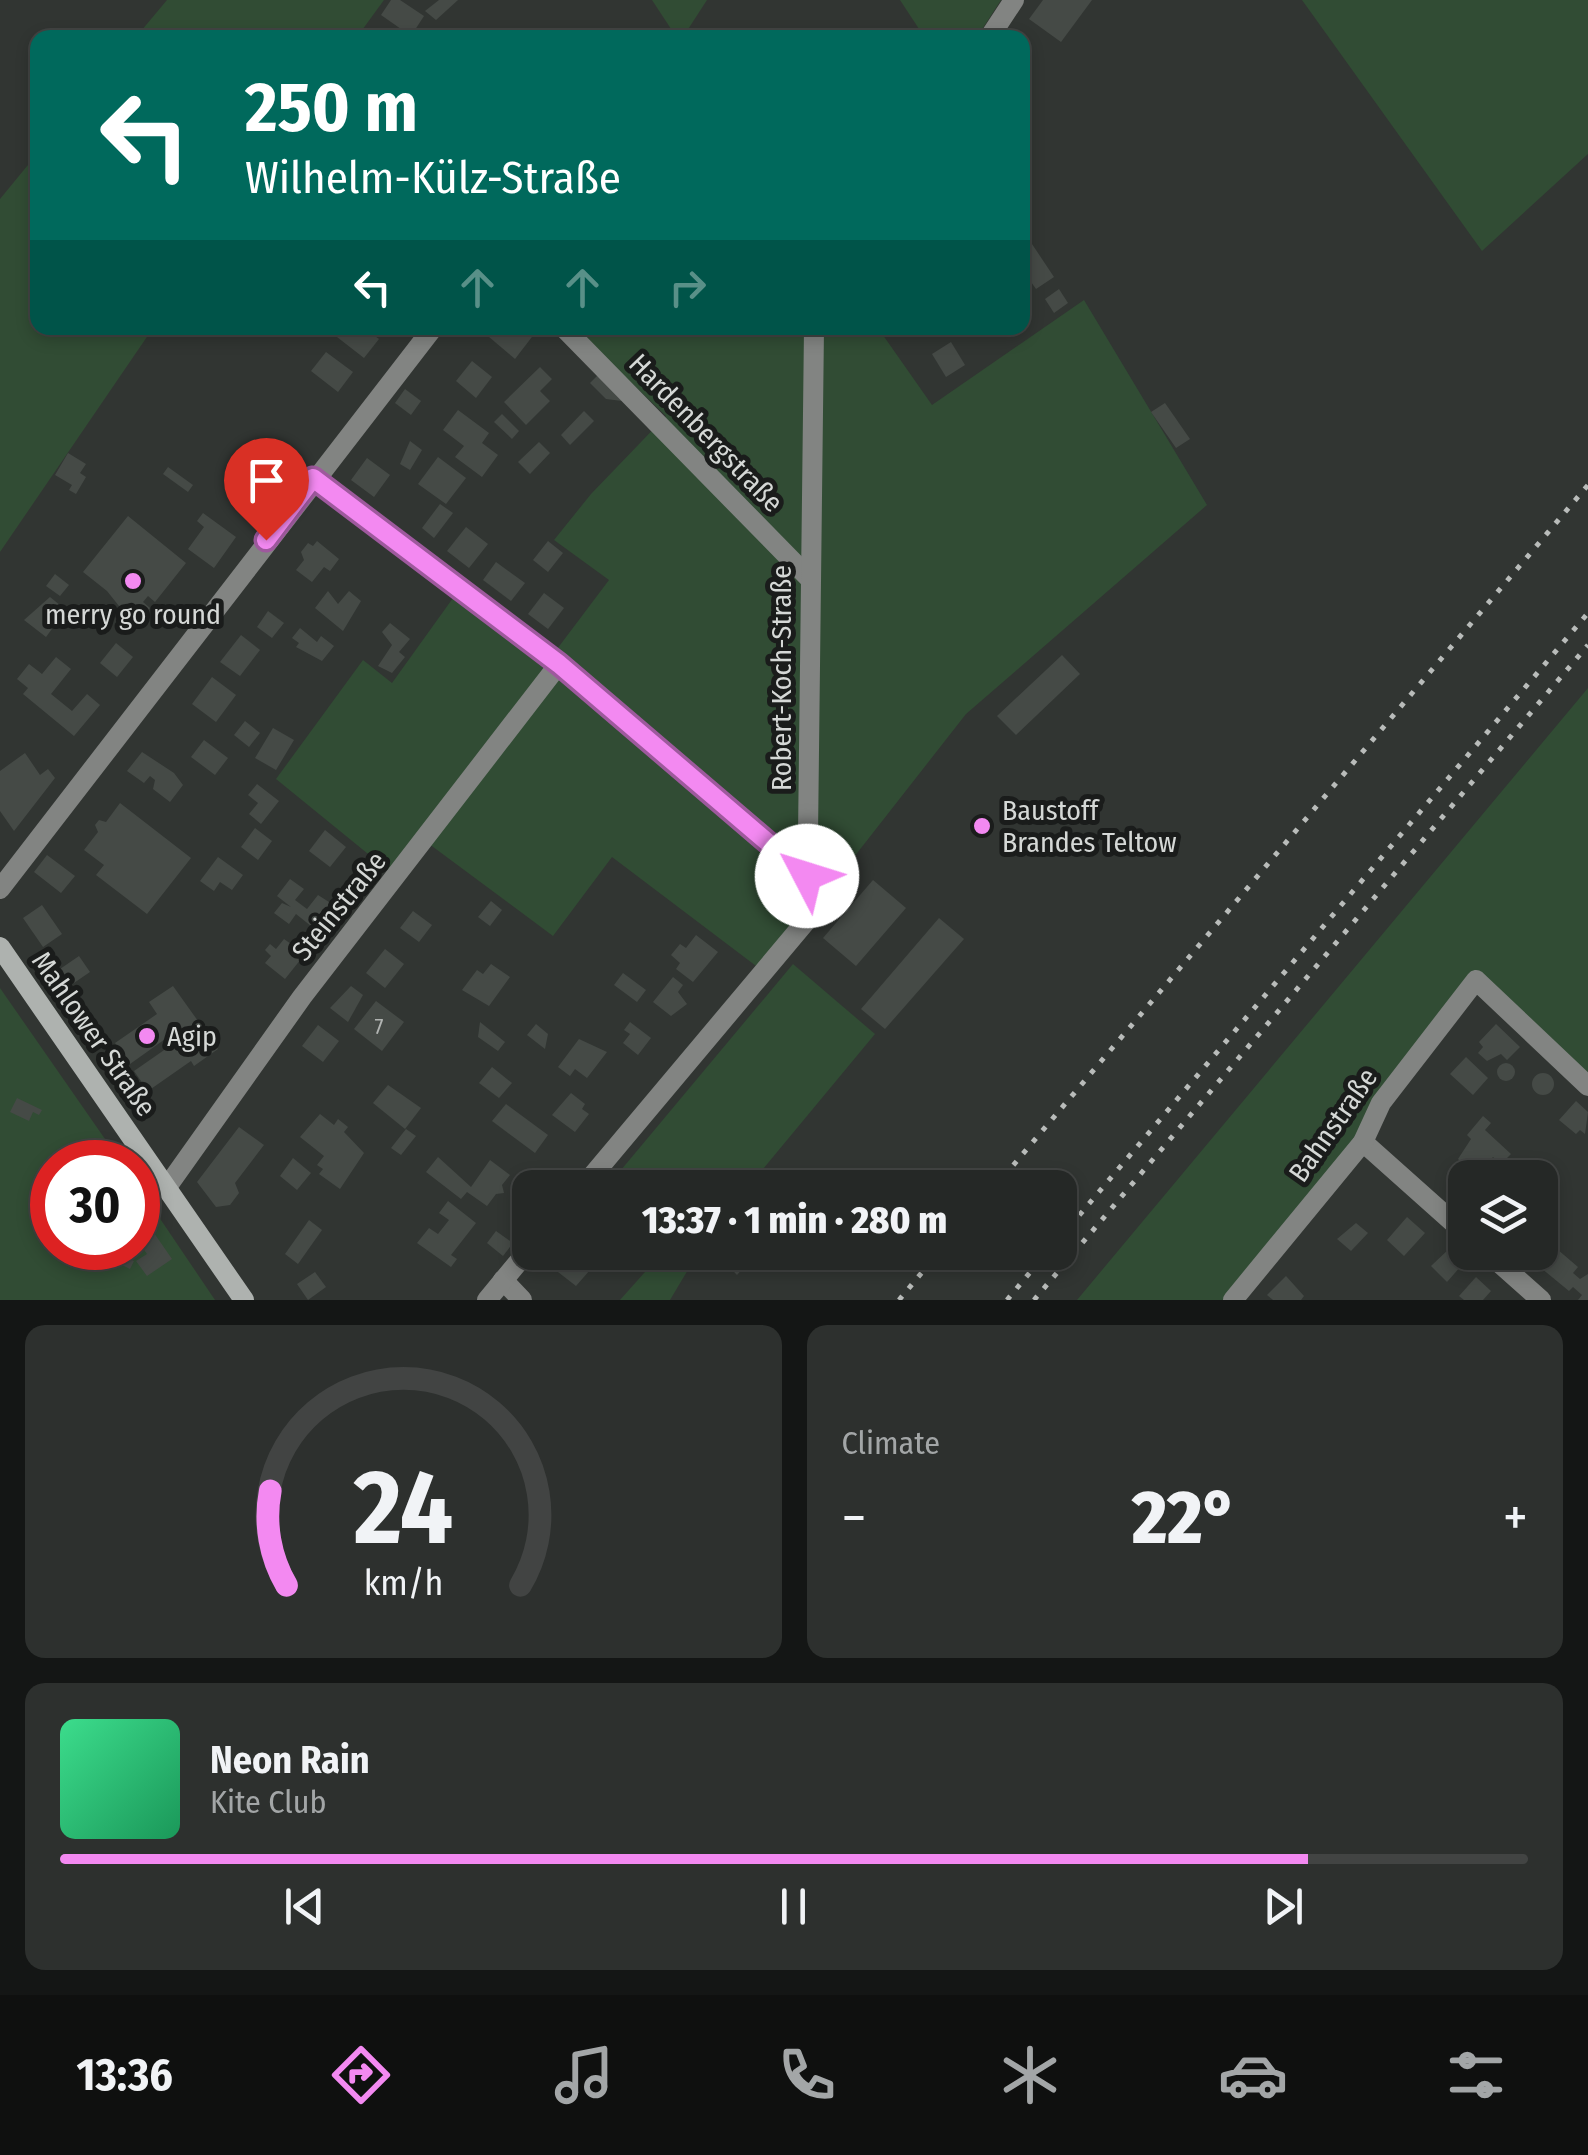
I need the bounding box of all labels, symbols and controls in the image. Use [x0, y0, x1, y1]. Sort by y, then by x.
text: 250 m [245, 66, 418, 150]
icon: left [80, 70, 210, 200]
text: Wilhelm-Külz-Straße [245, 151, 621, 205]
icon: left [345, 260, 400, 315]
icon: ahead [450, 260, 505, 315]
icon: ahead [555, 260, 610, 315]
icon: right [660, 260, 715, 315]
street label: Hardenbergstraße [622, 347, 790, 519]
pin [224, 438, 309, 541]
icon: arrive [239, 453, 294, 508]
street label: Robert-Koch-Straße [765, 565, 798, 791]
marker: merry go round [122, 570, 144, 592]
place label: merry go round [45, 598, 221, 631]
place label: Baustoff Brandes Teltow [1002, 794, 1177, 859]
marker: Baustoff Brandes Teltow [971, 815, 993, 837]
position arrow [755, 824, 859, 928]
street label: Steinstraße [285, 845, 393, 967]
street label: Mahlower Straße [25, 945, 163, 1123]
house number: 7 [375, 1013, 384, 1040]
place label: Agip [167, 1020, 217, 1053]
marker: Agip [136, 1025, 158, 1047]
street label: Bahnstraße [1282, 1062, 1384, 1188]
speed limit sign: 30 [30, 1140, 160, 1270]
map controls [1448, 1160, 1558, 1270]
button: layers [1448, 1160, 1558, 1270]
text: 13:37 · 1 min · 280 m [642, 1197, 947, 1243]
text: Climate [842, 1424, 940, 1462]
text: 24 [352, 1446, 453, 1571]
text: 22° [1132, 1473, 1237, 1563]
text: − [842, 1485, 866, 1551]
text: + [1503, 1485, 1528, 1551]
text: km/h [363, 1562, 443, 1604]
text: Neon Rain [210, 1737, 370, 1783]
text: Kite Club [210, 1783, 326, 1821]
icon: previous [277, 1879, 332, 1934]
icon: pause [766, 1879, 821, 1934]
icon: next [1256, 1879, 1311, 1934]
icon: directions [326, 2040, 396, 2110]
icon: music [549, 2040, 619, 2110]
icon: phone [772, 2040, 842, 2110]
icon: climate [995, 2040, 1065, 2110]
icon: car [1218, 2040, 1288, 2110]
icon: filters [1441, 2040, 1511, 2110]
text: 13:36 [77, 2048, 173, 2102]

